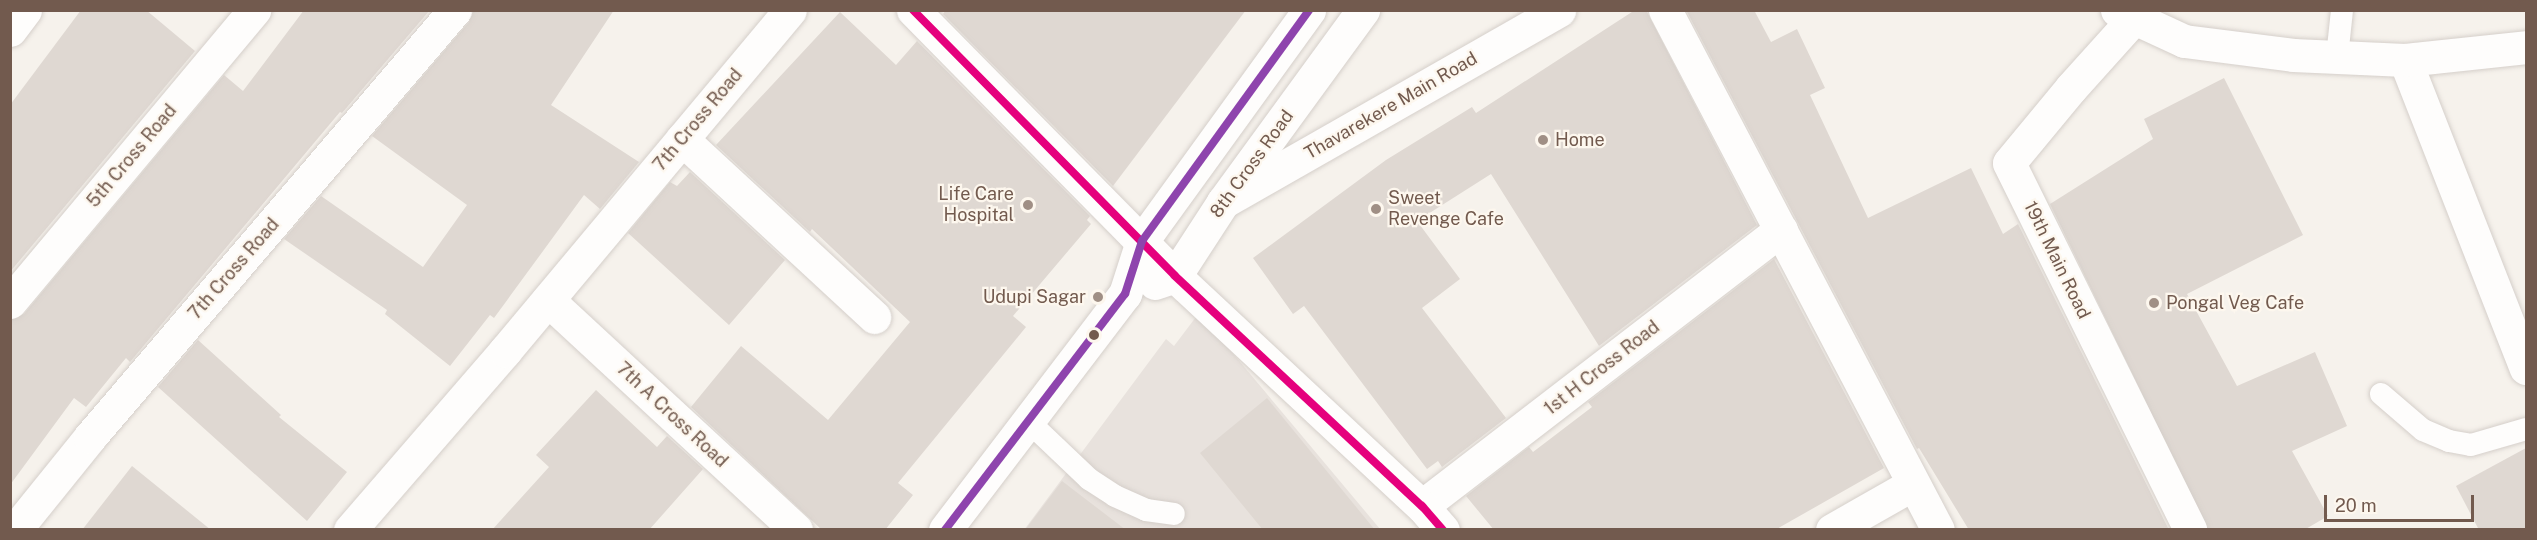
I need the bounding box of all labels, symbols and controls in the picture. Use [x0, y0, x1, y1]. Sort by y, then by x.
street label: Thavarekere Main Road [1301, 48, 1481, 164]
street label: 7th Cross Road [649, 64, 747, 176]
street label: 5th Cross Road [83, 100, 181, 212]
street label: 8th Cross Road [1206, 106, 1298, 222]
place label: Home [1555, 129, 1605, 151]
marker: Home [1536, 133, 1550, 147]
place label: Life Care Hospital [938, 184, 1014, 226]
place label: Sweet Revenge Cafe [1388, 188, 1504, 230]
marker: Life Care Hospital [1019, 196, 1037, 214]
street label: 19th Main Road [2019, 198, 2095, 322]
marker: Sweet Revenge Cafe [1369, 202, 1383, 216]
street label: 7th Cross Road [184, 214, 284, 324]
place label: Udupi Sagar [983, 286, 1086, 308]
marker: Udupi Sagar [1091, 290, 1105, 304]
place label: Pongal Veg Cafe [2166, 292, 2305, 314]
marker: Pongal Veg Cafe [2147, 296, 2161, 310]
street label: 1st H Cross Road [1540, 316, 1664, 420]
unlabelled marker [1088, 329, 1100, 341]
street label: 7th A Cross Road [612, 358, 732, 472]
scale bar [2327, 483, 2477, 521]
text: 20 m [2335, 495, 2377, 516]

